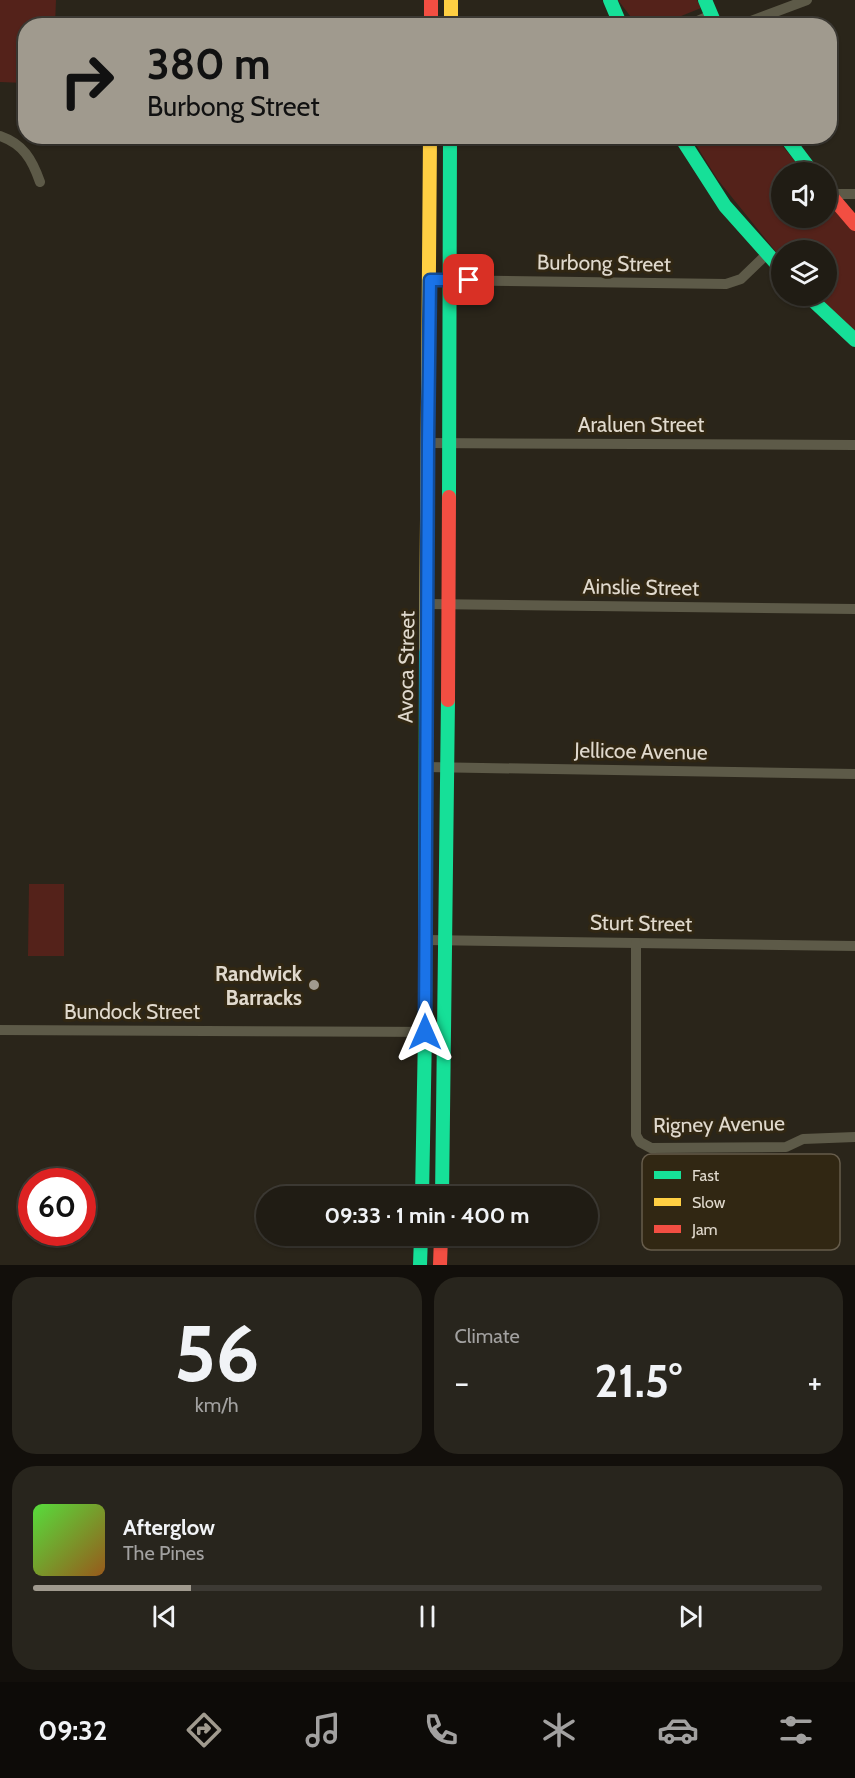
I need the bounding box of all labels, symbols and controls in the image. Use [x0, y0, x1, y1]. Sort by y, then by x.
text: 380 m [147, 38, 271, 90]
icon: right [48, 42, 126, 120]
text: Burbong Street [147, 90, 320, 123]
map controls [771, 162, 837, 306]
button: sound [771, 162, 837, 228]
button: layers [771, 240, 837, 306]
street label: Burbong Street [537, 249, 671, 277]
pin [443, 254, 494, 305]
icon: arrive [452, 263, 485, 296]
street label: Araluen Street [578, 412, 704, 437]
street label: Ainslie Street [582, 573, 700, 601]
street label: Avoca Street [393, 611, 419, 723]
street label: Jellicoe Avenue [573, 737, 708, 765]
street label: Sturt Street [590, 910, 692, 936]
place label: Randwick Barracks [215, 961, 303, 1010]
marker: Randwick Barracks [307, 978, 321, 992]
street label: Bundock Street [64, 999, 200, 1024]
position arrow [393, 1000, 457, 1064]
street label: Rigney Avenue [653, 1110, 785, 1138]
legend [642, 1154, 840, 1250]
text: Fast [692, 1166, 720, 1185]
speed limit sign: 60 [18, 1168, 96, 1246]
text: Slow [692, 1193, 726, 1212]
text: 09:33 · 1 min · 400 m [325, 1202, 529, 1229]
text: Jam [691, 1220, 718, 1239]
text: 56 [174, 1306, 260, 1401]
text: Climate [455, 1324, 520, 1348]
text: 21.5° [594, 1354, 682, 1408]
text: − [455, 1362, 469, 1402]
text: + [807, 1362, 822, 1402]
text: km/h [195, 1393, 239, 1417]
text: Afterglow [123, 1514, 215, 1541]
text: The Pines [123, 1541, 204, 1565]
icon: previous [148, 1600, 181, 1633]
icon: pause [411, 1600, 444, 1633]
icon: next [674, 1600, 707, 1633]
icon: directions [183, 1709, 225, 1751]
icon: music [302, 1709, 344, 1751]
icon: phone [420, 1709, 462, 1751]
icon: climate [538, 1709, 580, 1751]
icon: car [657, 1709, 699, 1751]
icon: filters [775, 1709, 817, 1751]
text: 09:32 [38, 1714, 107, 1747]

